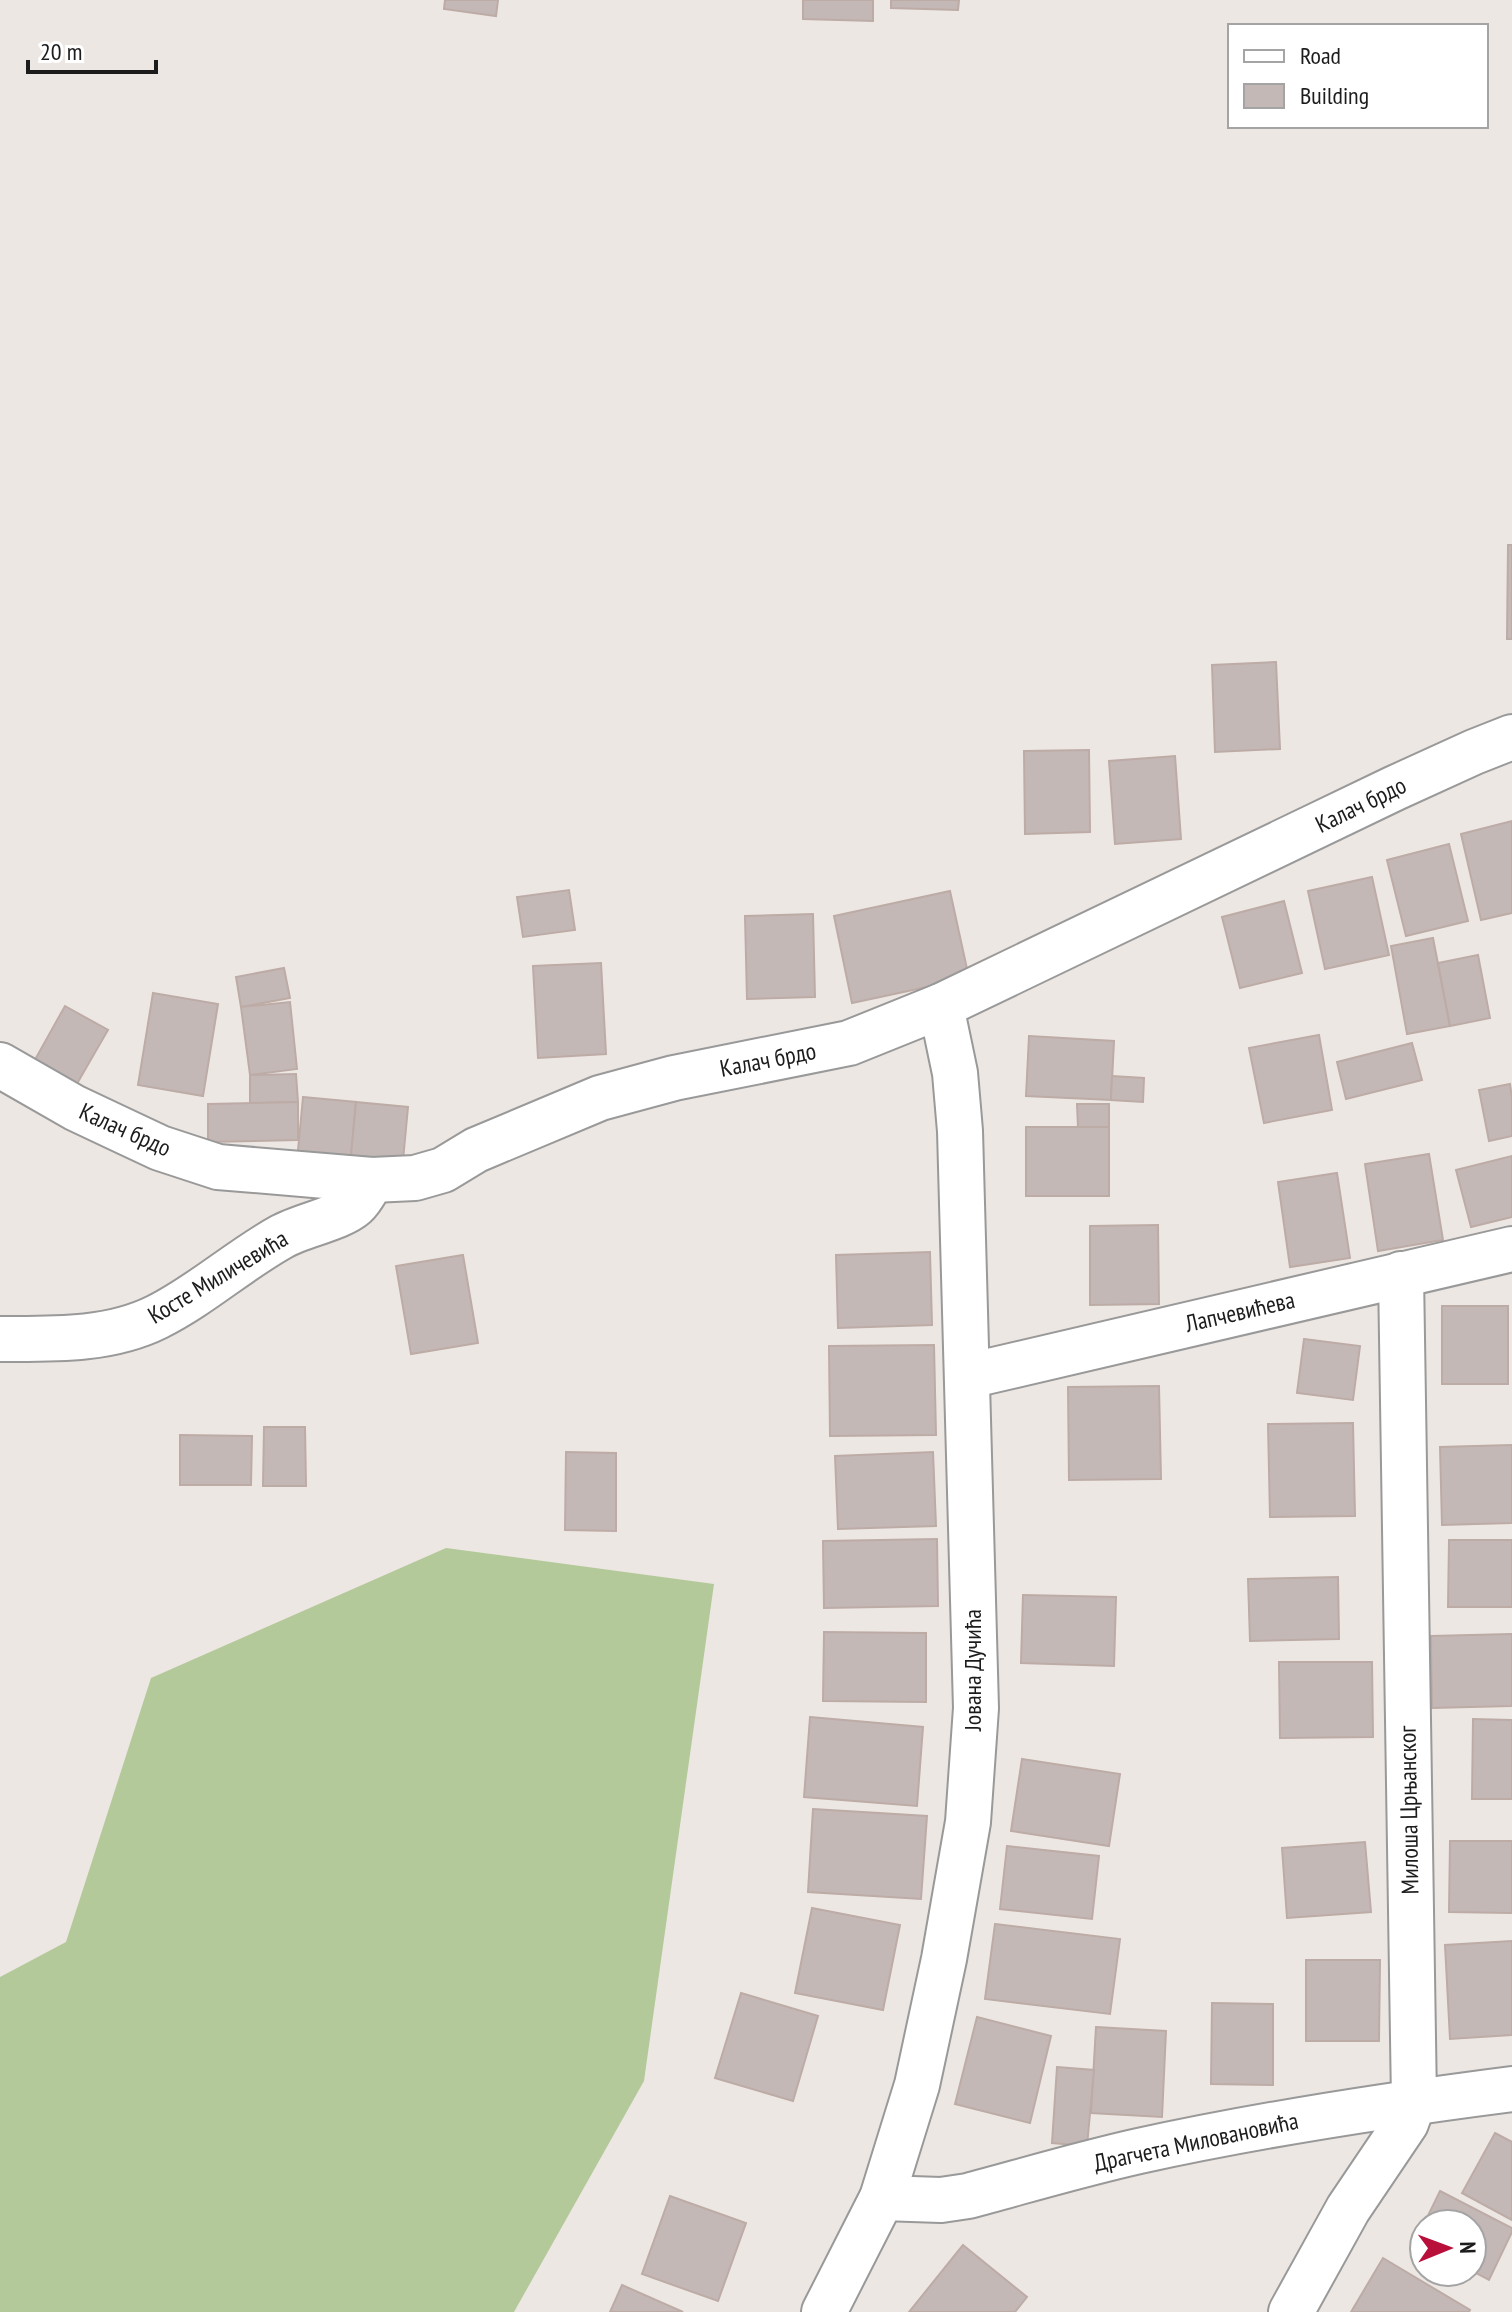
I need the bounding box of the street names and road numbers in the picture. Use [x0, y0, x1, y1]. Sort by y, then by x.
street label: Калач брдо [1310, 769, 1411, 840]
street label: Калач брдо [717, 1035, 819, 1084]
street label: Калач брдо [75, 1096, 176, 1163]
street label: Косте Миличевића [142, 1223, 293, 1330]
street label: Лапчевићева [1181, 1284, 1298, 1339]
street label: Јована Дучића [957, 1609, 988, 1732]
street label: Милоша Црњанског [1392, 1725, 1425, 1895]
street label: Драгчета Миловановића [1091, 2105, 1301, 2178]

